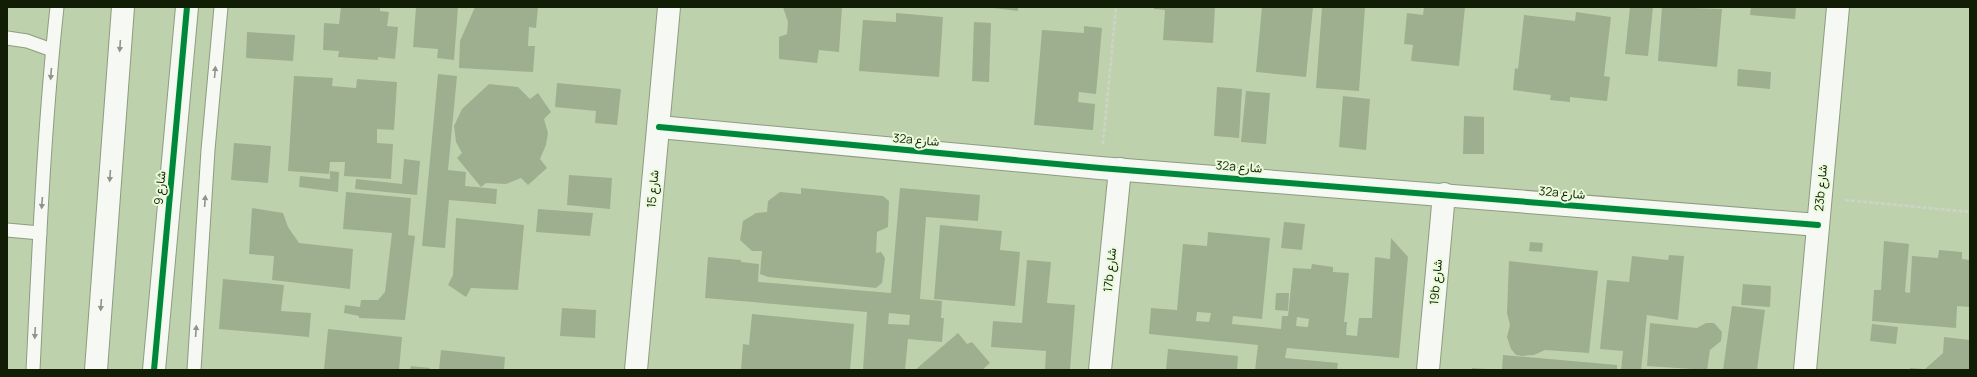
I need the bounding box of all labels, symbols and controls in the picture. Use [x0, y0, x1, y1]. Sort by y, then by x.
one-way arrow [116, 40, 123, 52]
one-way arrow [212, 66, 219, 78]
one-way arrow [47, 68, 54, 80]
street label: 32a شارع [892, 129, 940, 151]
street label: 32a شارع [1215, 156, 1263, 178]
street label: 23b شارع [1810, 164, 1832, 212]
street label: شارع 15 [642, 169, 664, 209]
one-way arrow [107, 170, 114, 182]
street label: شارع 9 [150, 170, 170, 206]
street label: 32a شارع [1538, 182, 1586, 204]
one-way arrow [202, 194, 208, 207]
one-way arrow [38, 197, 45, 209]
street label: 17b شارع [1099, 247, 1121, 293]
street label: 19b شارع [1425, 258, 1447, 306]
one-way arrow [97, 299, 104, 311]
one-way arrow [193, 325, 200, 337]
one-way arrow [31, 327, 38, 339]

